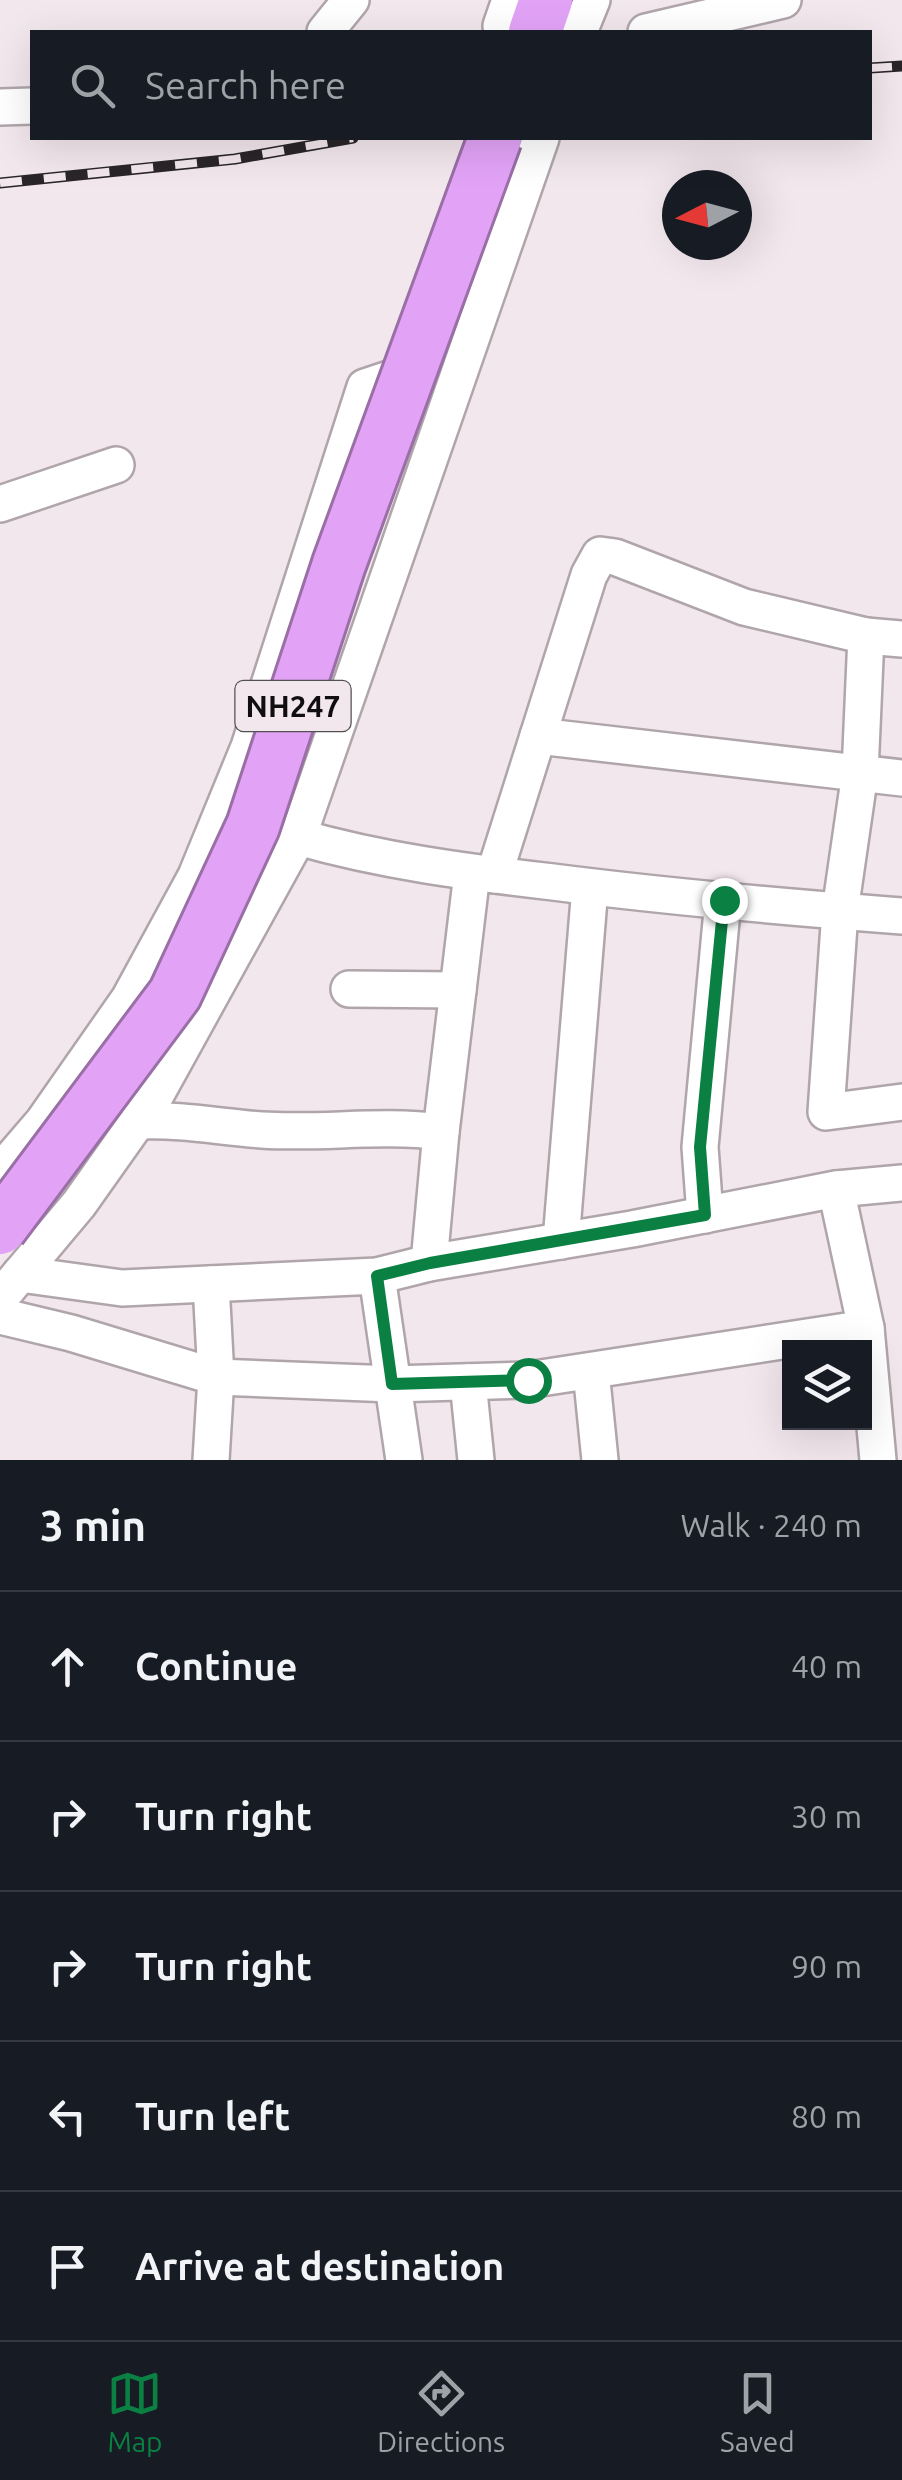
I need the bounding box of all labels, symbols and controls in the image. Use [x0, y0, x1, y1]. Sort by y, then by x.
search box [30, 30, 872, 140]
icon: search [65, 58, 120, 113]
text: Search here [145, 64, 346, 106]
north arrow [662, 170, 752, 260]
road number: NH247 [236, 681, 350, 731]
route end [702, 878, 748, 924]
map controls [782, 1340, 872, 1430]
button: layers [782, 1340, 872, 1430]
route start [506, 1358, 552, 1404]
text: 3 min [40, 1502, 146, 1549]
text: Walk · 240 m [680, 1507, 862, 1543]
icon: ahead [40, 1639, 95, 1694]
text: Continue [135, 1645, 297, 1687]
text: 40 m [791, 1648, 862, 1684]
icon: right [40, 1789, 95, 1844]
text: Turn right [135, 1795, 312, 1837]
text: 30 m [791, 1798, 862, 1834]
icon: right [40, 1939, 95, 1994]
text: Turn right [135, 1945, 312, 1987]
text: 90 m [791, 1948, 862, 1984]
icon: left [40, 2089, 95, 2144]
text: Turn left [135, 2095, 290, 2137]
text: 80 m [791, 2098, 862, 2134]
icon: arrive [40, 2239, 95, 2294]
text: Arrive at destination [135, 2245, 504, 2287]
tab: Map [107, 2366, 163, 2457]
tab: Directions [377, 2366, 505, 2457]
tab: Saved [720, 2366, 795, 2457]

